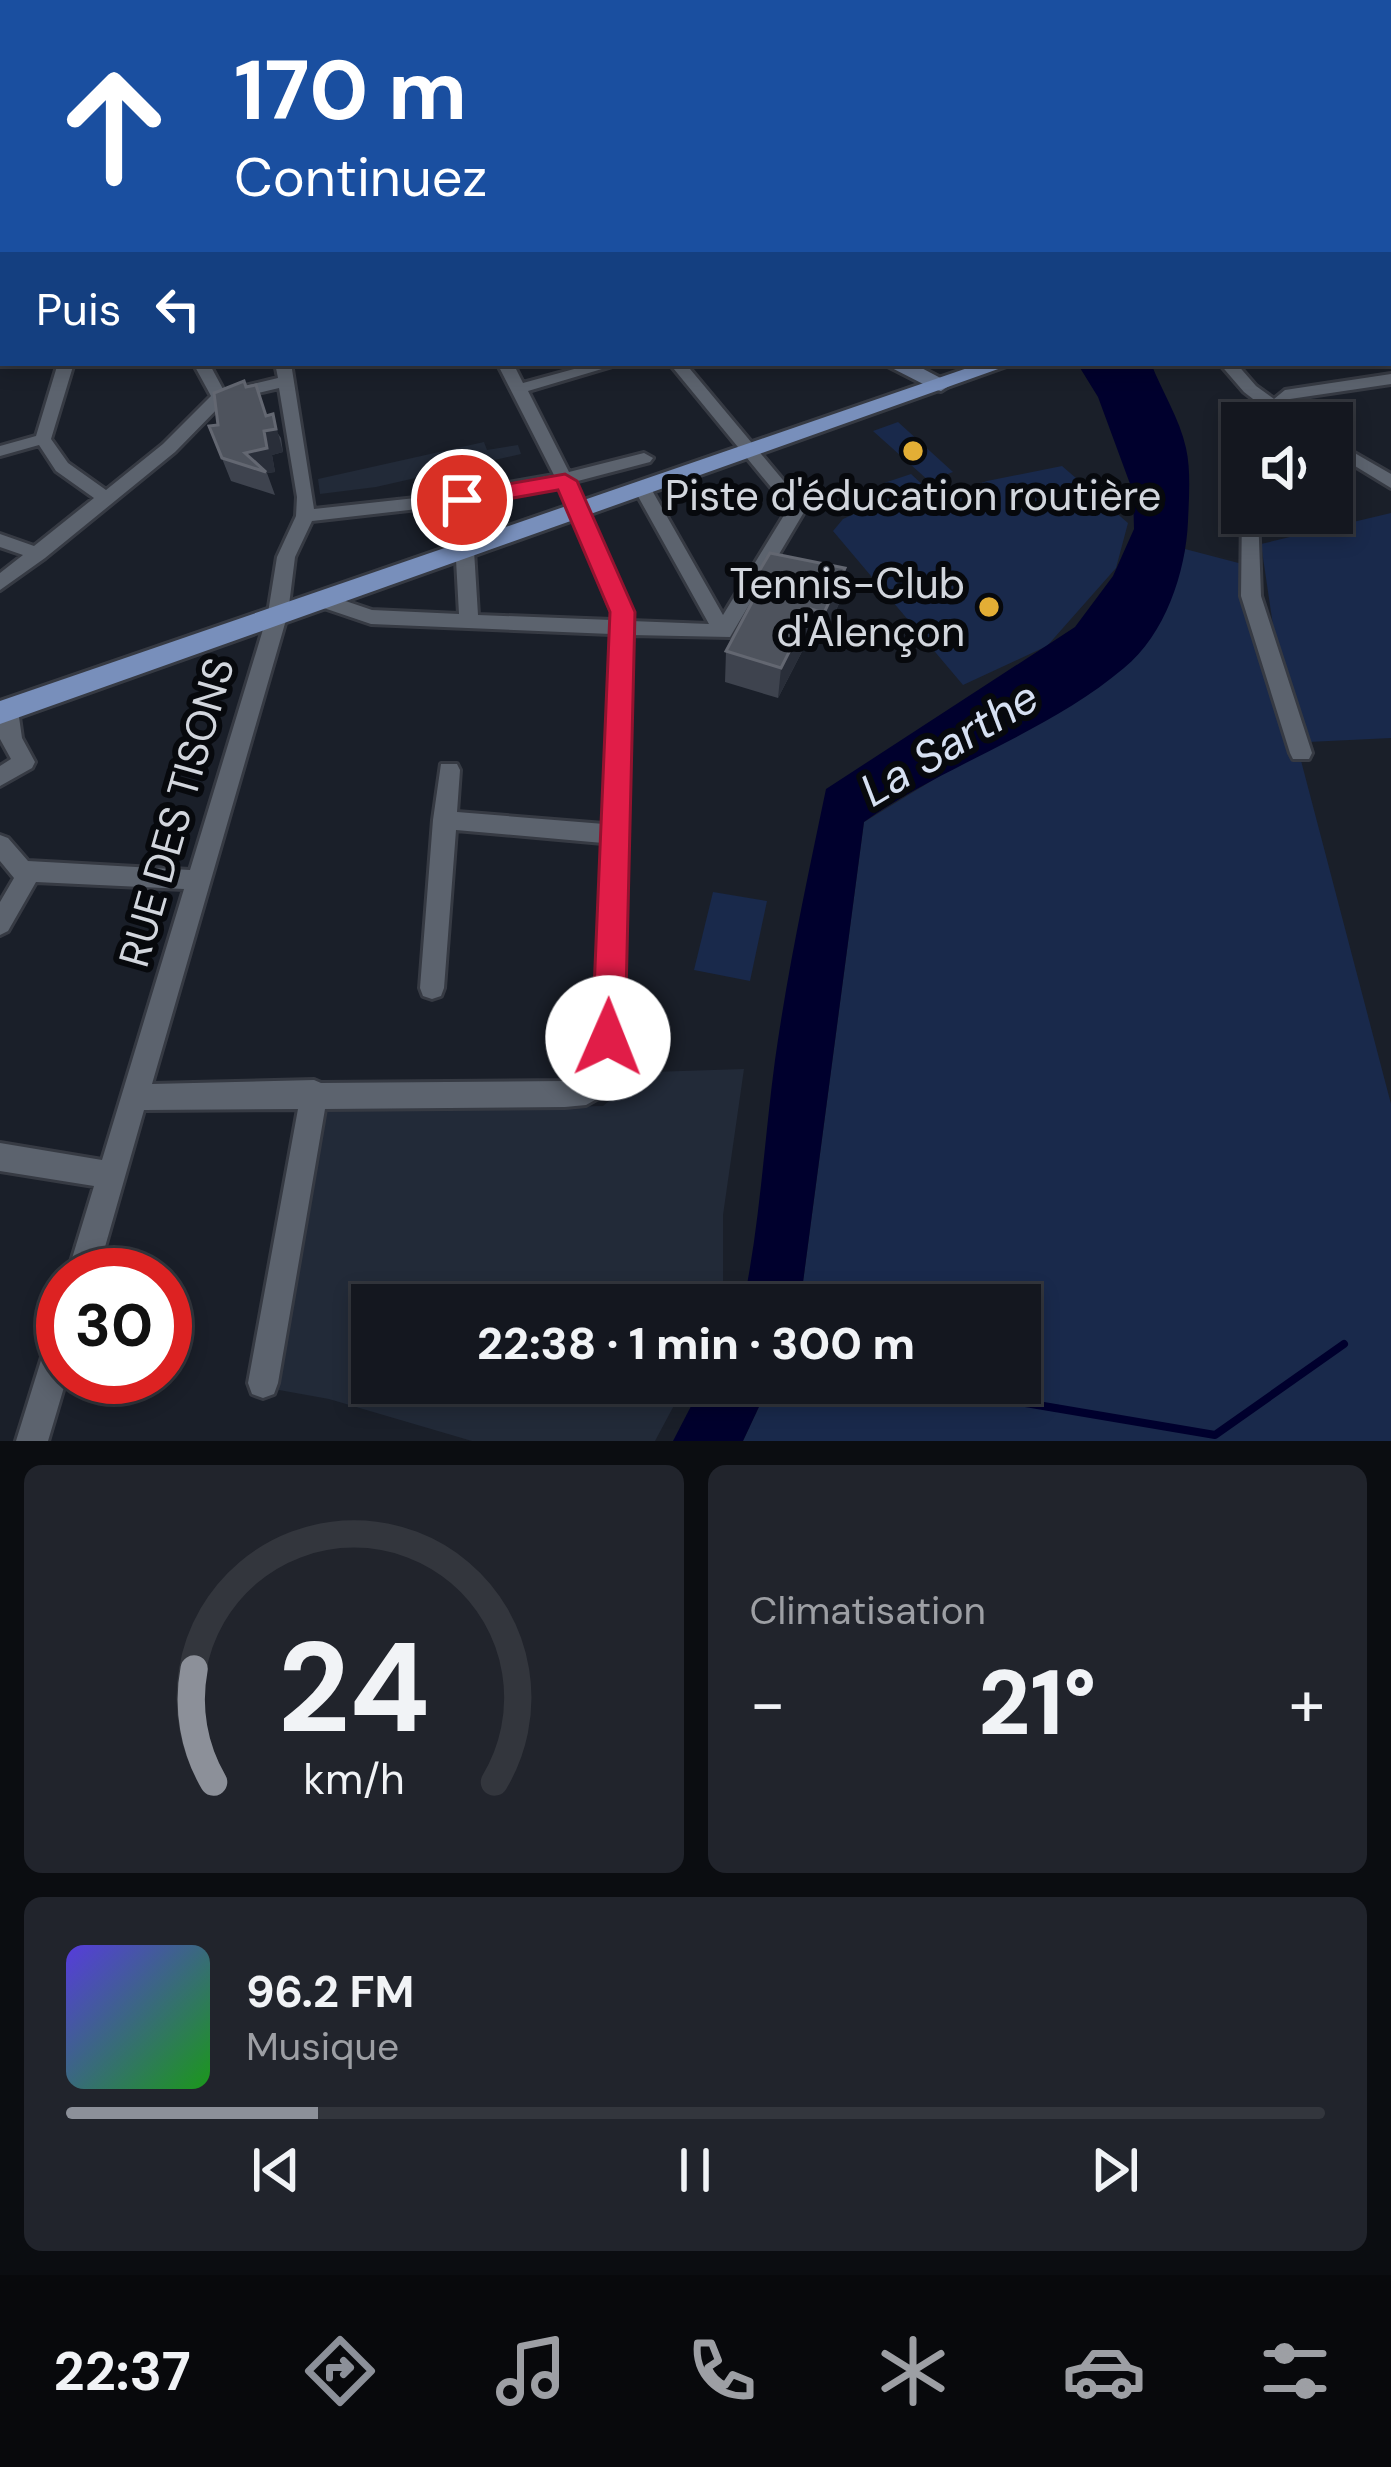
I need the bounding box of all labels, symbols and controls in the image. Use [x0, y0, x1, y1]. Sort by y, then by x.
text: 170 m [234, 36, 467, 145]
icon: ahead [36, 48, 192, 204]
text: Continuez [234, 142, 487, 213]
icon: left [145, 276, 211, 342]
text: Puis [36, 280, 121, 339]
map controls [1221, 402, 1353, 534]
button: sound [1221, 402, 1353, 534]
marker: Piste d'éducation routière [900, 438, 926, 464]
pin [411, 449, 513, 551]
icon: arrive [429, 467, 495, 533]
place label: Piste d'éducation routière [665, 468, 1161, 523]
place label: Tennis-Club d'Alençon [729, 556, 965, 659]
marker: Tennis-Club d'Alençon [976, 594, 1002, 620]
street label: RUE DES TISONS [106, 651, 247, 973]
water label: La Sarthe [849, 667, 1049, 820]
position arrow [545, 975, 671, 1101]
speed limit sign: 30 [36, 1248, 192, 1404]
text: 22:38 · 1 min · 300 m [477, 1314, 915, 1373]
text: Climatisation [750, 1585, 986, 1636]
text: 24 [278, 1607, 430, 1770]
text: 21° [978, 1645, 1096, 1762]
text: − [750, 1661, 786, 1746]
text: + [1289, 1661, 1325, 1746]
text: km/h [303, 1751, 404, 1807]
text: 96.2 FM [246, 1962, 414, 2021]
text: Musique [246, 2021, 399, 2072]
icon: previous [243, 2137, 309, 2203]
icon: pause [662, 2137, 728, 2203]
icon: next [1082, 2137, 1148, 2203]
icon: directions [298, 2329, 382, 2413]
icon: music [489, 2329, 573, 2413]
icon: phone [680, 2329, 764, 2413]
icon: climate [871, 2329, 955, 2413]
icon: car [1062, 2329, 1146, 2413]
icon: filters [1253, 2329, 1337, 2413]
text: 22:37 [54, 2336, 191, 2407]

